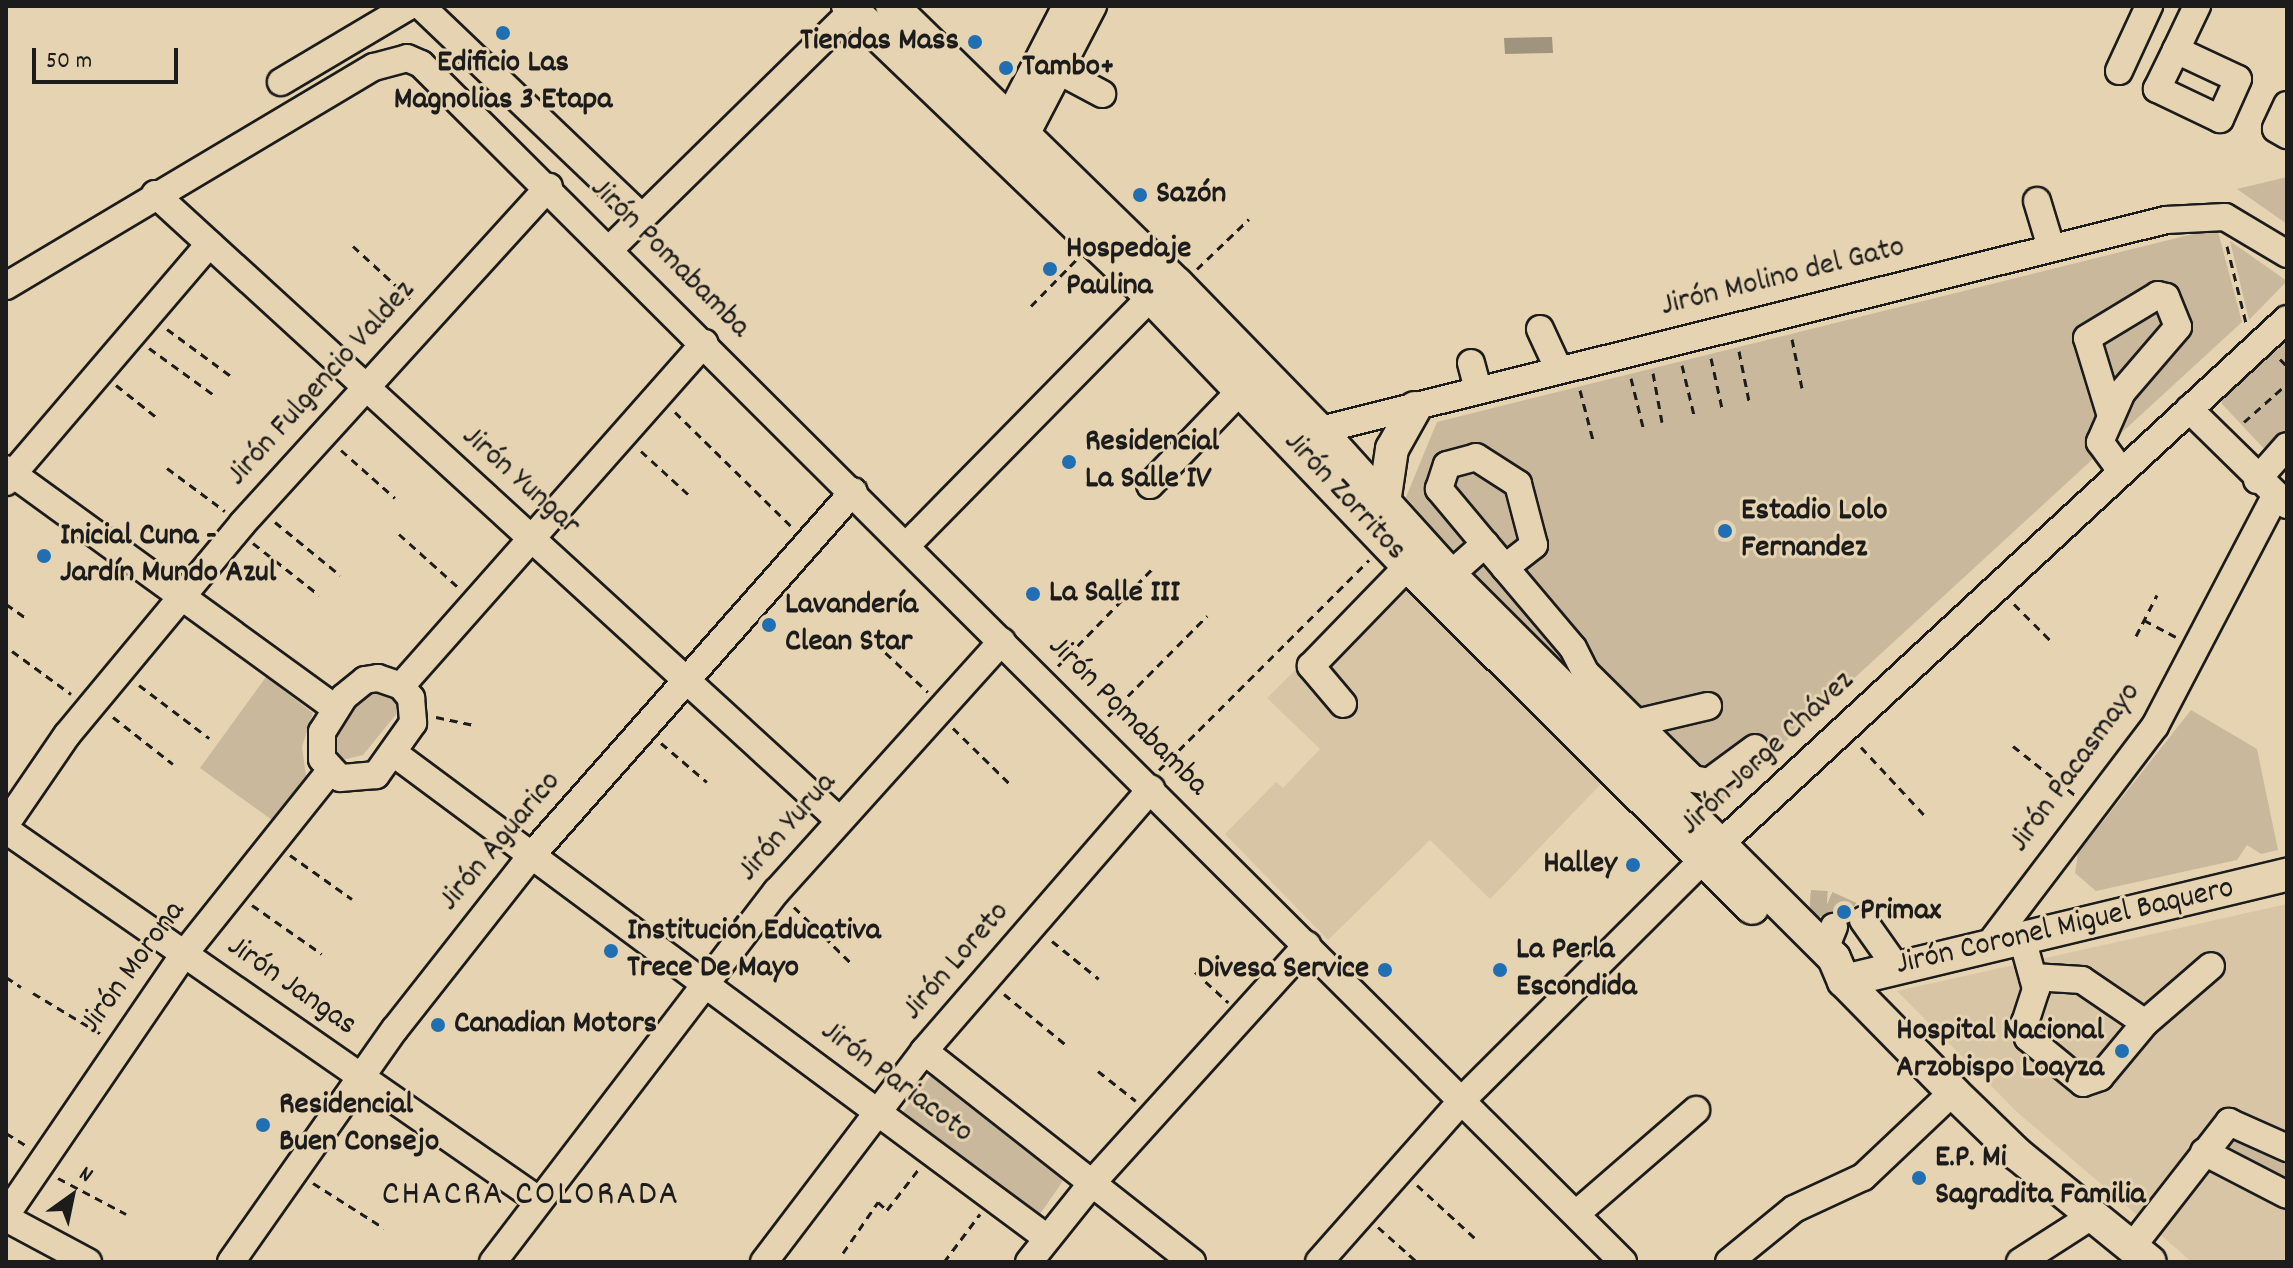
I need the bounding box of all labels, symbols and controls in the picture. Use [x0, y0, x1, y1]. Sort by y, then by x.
place label: Tiendas Mass [800, 23, 959, 61]
marker: Edificio Las Magnolias 3 Etapa [494, 24, 512, 42]
scale bar [36, 32, 182, 82]
marker: Tiendas Mass [966, 33, 984, 51]
text: 50 m [46, 45, 92, 79]
place label: Edificio Las Magnolias 3 Etapa [394, 46, 612, 121]
place label: Tambo+ [1022, 49, 1114, 87]
marker: Tambo+ [997, 59, 1015, 77]
street label: Jirón Pomabamba [581, 171, 757, 347]
place label: Sazón [1156, 176, 1226, 214]
marker: Sazón [1131, 186, 1149, 204]
street label: Jirón Molino del Gato [1657, 229, 1909, 327]
place label: Hospedaje Paulina [1066, 232, 1191, 307]
marker: Hospedaje Paulina [1041, 260, 1059, 278]
street label: Jirón Fulgencio Valdez [219, 273, 425, 495]
street label: Jirón Yungar [453, 419, 587, 545]
street label: Jirón Zorritos [1274, 424, 1414, 570]
place label: Residencial La Salle IV [1085, 425, 1219, 500]
marker: Residencial La Salle IV [1060, 453, 1078, 471]
place label: Estadio Lolo Fernandez [1741, 494, 1887, 569]
place label: Inicial Cuna - Jardín Mundo Azul [60, 519, 276, 594]
marker: Estadio Lolo Fernandez [1716, 522, 1734, 540]
marker: Inicial Cuna - Jardín Mundo Azul [35, 547, 53, 565]
place label: La Salle III [1049, 575, 1180, 613]
marker: La Salle III [1024, 585, 1042, 603]
place label: Lavandería Clean Star [785, 588, 918, 663]
marker: Lavandería Clean Star [760, 616, 778, 634]
street label: Jirón Pomabamba [1039, 629, 1215, 805]
street label: Jirón Jorge Chávez [1673, 663, 1863, 845]
street label: Jirón Pacasmayo [2001, 675, 2151, 861]
street label: Jirón Aguarico [431, 764, 571, 920]
street label: Jirón Yurua [730, 766, 846, 890]
place label: Halley [1543, 846, 1617, 884]
marker: Halley [1624, 856, 1642, 874]
street label: Jirón Coronel Miguel Baquero [1892, 870, 2238, 986]
place label: Primax [1860, 893, 1941, 931]
street label: Jirón Morona [73, 894, 195, 1042]
street label: Jirón Loreto [895, 895, 1019, 1029]
marker: Primax [1835, 903, 1853, 921]
place label: Institución Educativa Trece De Mayo [627, 914, 881, 989]
street label: Jirón Jangas [219, 928, 363, 1046]
place label: La Perla Escondida [1516, 933, 1637, 1008]
marker: Institución Educativa Trece De Mayo [602, 942, 620, 960]
place label: Divesa Service [1197, 951, 1369, 989]
marker: Divesa Service [1376, 961, 1394, 979]
marker: La Perla Escondida [1491, 961, 1509, 979]
place label: Canadian Motors [454, 1006, 657, 1044]
street label: Jirón Pariacoto [812, 1013, 980, 1153]
place label: Hospital Nacional Arzobispo Loayza [1896, 1014, 2104, 1089]
marker: Canadian Motors [429, 1016, 447, 1034]
marker: Hospital Nacional Arzobispo Loayza [2111, 1040, 2133, 1062]
place label: Residencial Buen Consejo [279, 1088, 439, 1163]
marker: Residencial Buen Consejo [254, 1116, 272, 1134]
place label: E.P. Mi Sagradita Familia [1935, 1141, 2146, 1216]
north arrow [32, 1156, 112, 1236]
text: N [72, 1159, 98, 1191]
marker: E.P. Mi Sagradita Familia [1910, 1169, 1928, 1187]
district label: CHACRA COLORADA [382, 1175, 680, 1219]

